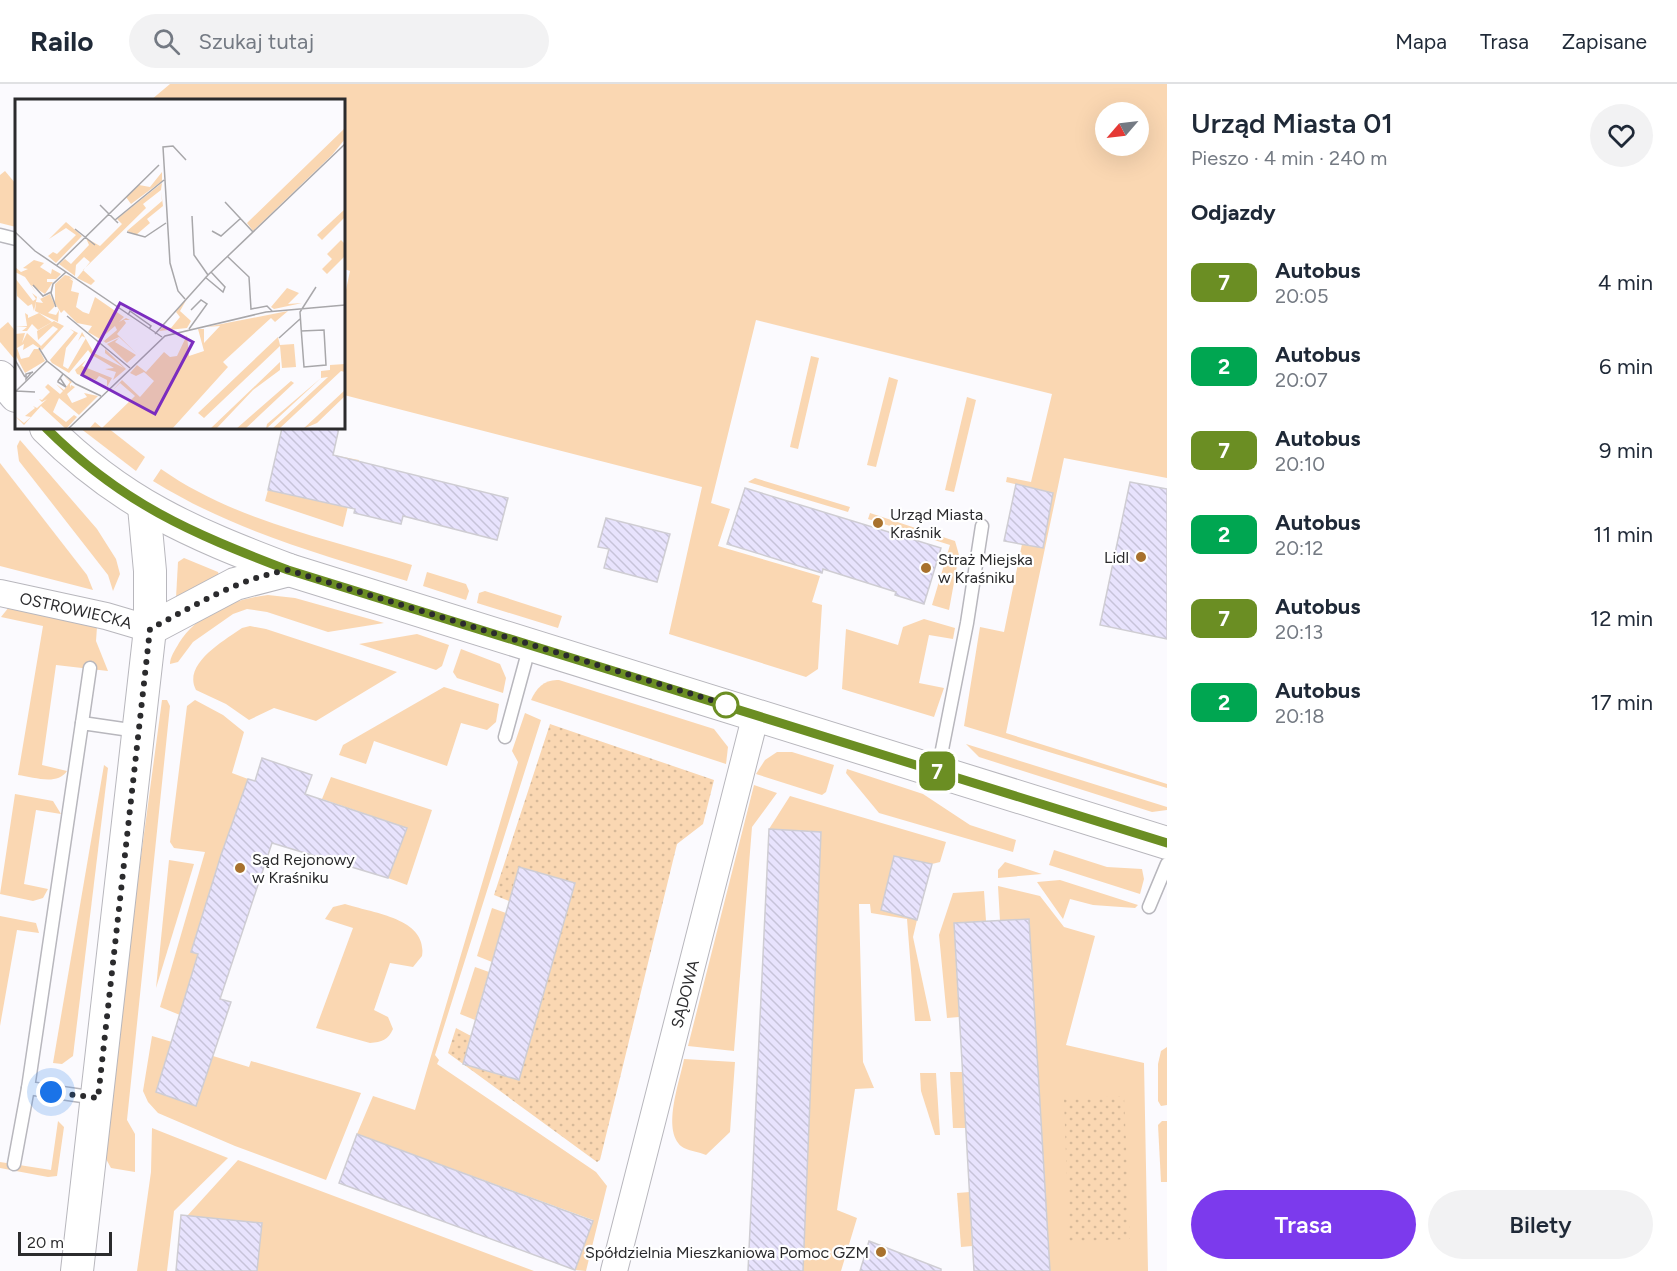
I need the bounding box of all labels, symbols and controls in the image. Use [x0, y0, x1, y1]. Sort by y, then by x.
search box [129, 14, 549, 68]
text: Railo [30, 24, 93, 58]
icon: search [150, 25, 183, 58]
text: Szukaj tutaj [198, 28, 314, 55]
text: Mapa [1395, 29, 1447, 54]
text: Trasa [1480, 29, 1529, 54]
text: Zapisane [1562, 29, 1647, 54]
inset map [15, 99, 345, 429]
north arrow [1095, 102, 1149, 156]
map controls [1095, 102, 1149, 156]
button: heart [1590, 104, 1653, 167]
text: Urząd Miasta 01 [1191, 106, 1393, 140]
text: Pieszo · 4 min · 240 m [1191, 146, 1387, 170]
text: Odjazdy [1191, 199, 1276, 226]
text: Autobus [1275, 257, 1361, 284]
text: 4 min [1598, 269, 1653, 296]
text: 7 [1218, 270, 1230, 295]
text: 20:05 [1275, 284, 1328, 308]
text: Autobus [1275, 341, 1361, 368]
text: 6 min [1599, 353, 1653, 380]
text: 2 [1218, 354, 1230, 379]
text: 20:07 [1275, 368, 1328, 392]
text: Autobus [1275, 425, 1361, 452]
text: 9 min [1599, 437, 1653, 464]
text: 7 [1218, 438, 1230, 463]
text: 20:10 [1275, 452, 1325, 476]
place label: Urząd Miasta Kraśnik [890, 505, 983, 542]
text: Autobus [1275, 509, 1361, 536]
marker: Urząd Miasta Kraśnik [871, 516, 885, 530]
text: 11 min [1593, 521, 1653, 548]
text: 2 [1218, 522, 1230, 547]
text: 20:12 [1275, 536, 1324, 560]
place label: Lidl [1104, 548, 1129, 567]
place label: Straż Miejska w Kraśniku [938, 550, 1033, 587]
marker: Lidl [1134, 550, 1148, 564]
marker: Straż Miejska w Kraśniku [919, 561, 933, 575]
street label: OSTROWIECKA [18, 588, 135, 633]
text: Autobus [1275, 593, 1361, 620]
text: 12 min [1590, 605, 1653, 632]
text: 7 [1218, 606, 1230, 631]
text: 20:13 [1275, 620, 1323, 644]
text: Autobus [1275, 677, 1361, 704]
text: 17 min [1591, 689, 1653, 716]
text: 2 [1218, 690, 1230, 715]
unlabelled marker [713, 692, 739, 718]
text: 20:18 [1275, 704, 1325, 728]
line badge: 7 [918, 752, 956, 790]
text: 7 [931, 759, 943, 784]
place label: Sąd Rejonowy w Kraśniku [252, 850, 355, 887]
marker: Sąd Rejonowy w Kraśniku [233, 861, 247, 875]
street label: SĄDOWA [667, 958, 702, 1030]
your location [36, 1077, 66, 1107]
button: Trasa [1191, 1190, 1416, 1259]
button: Bilety [1428, 1190, 1653, 1259]
scale bar [18, 1229, 112, 1256]
text: 20 m [27, 1233, 64, 1252]
place label: Spółdzielnia Mieszkaniowa Pomoc GZM [585, 1243, 869, 1262]
marker: Spółdzielnia Mieszkaniowa Pomoc GZM [874, 1245, 888, 1259]

